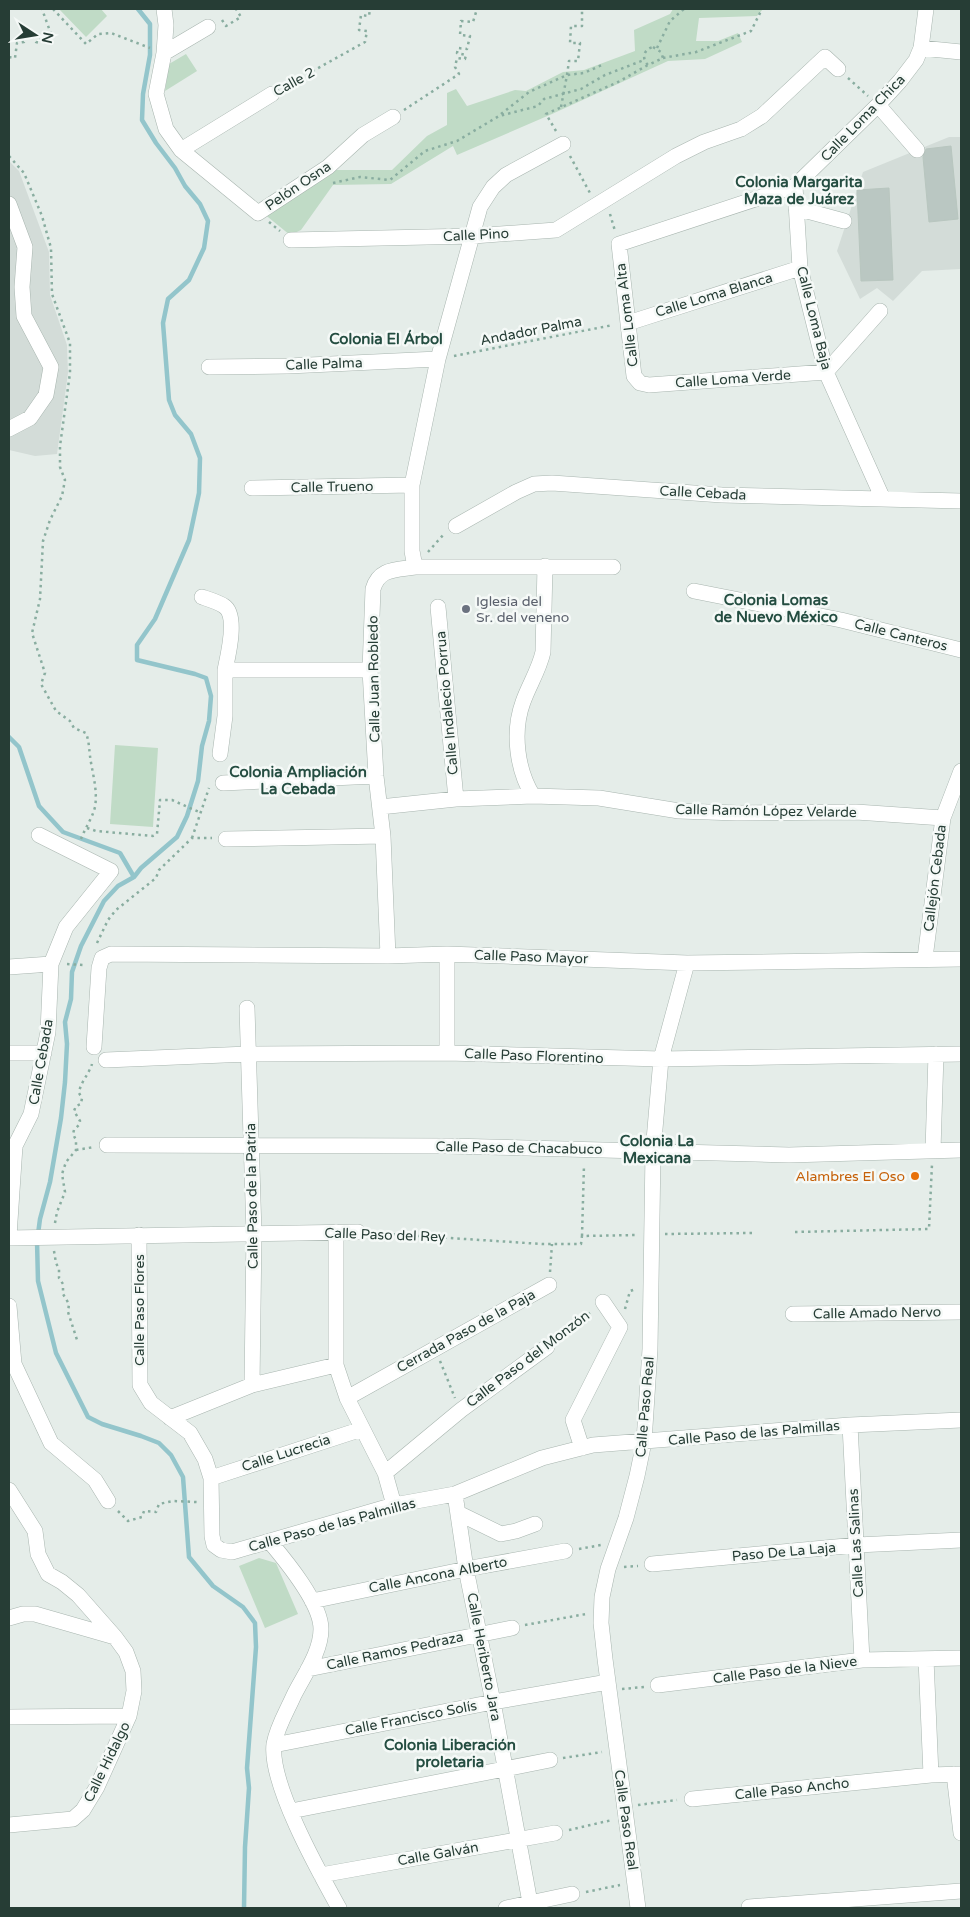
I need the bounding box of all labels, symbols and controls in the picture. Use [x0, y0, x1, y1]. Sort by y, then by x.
north arrow [10, 10, 60, 60]
text: N [38, 30, 57, 45]
street label: Calle 2 [270, 64, 318, 100]
street label: Calle Loma Chica [817, 71, 909, 165]
street label: Pelón Osna [262, 158, 334, 214]
district label: Colonia Margarita Maza de Juárez [735, 173, 863, 208]
street label: Calle Pino [443, 225, 509, 245]
street label: Calle Loma Alta [612, 262, 642, 368]
street label: Calle Loma Baja [793, 264, 835, 372]
street label: Calle Loma Blanca [653, 269, 775, 321]
street label: Andador Palma [479, 313, 583, 349]
district label: Colonia El Árbol [329, 329, 443, 348]
street label: Calle Palma [285, 354, 363, 374]
street label: Calle Loma Verde [675, 366, 791, 392]
street label: Calle Trueno [291, 478, 373, 496]
street label: Calle Cebada [659, 482, 747, 504]
district label: Colonia Lomas de Nuevo México [714, 591, 838, 626]
place label: Iglesia del Sr. del veneno [476, 593, 569, 626]
marker: Iglesia del Sr. del veneno [460, 603, 472, 615]
street label: Calle Juan Robledo [364, 615, 384, 743]
street label: Calle Canteros [853, 615, 950, 655]
street label: Calle Indalecio Porrua [432, 630, 462, 776]
district label: Colonia Ampliación La Cebada [229, 763, 367, 798]
street label: Calle Ramón López Velarde [675, 801, 857, 821]
street label: Callejón Cebada [920, 824, 950, 932]
street label: Calle Paso Mayor [473, 947, 589, 968]
street label: Calle Cebada [25, 1018, 57, 1106]
street label: Calle Paso Florentino [464, 1045, 604, 1067]
street label: Calle Paso de la Patria [242, 1123, 262, 1269]
district label: Colonia La Mexicana [620, 1132, 694, 1167]
street label: Calle Paso de Chacabuco [435, 1138, 603, 1158]
place label: Alambres El Oso [796, 1168, 905, 1185]
marker: Alambres El Oso [909, 1170, 921, 1182]
street label: Calle Paso del Rey [324, 1224, 446, 1246]
street label: Calle Paso Flores [131, 1254, 148, 1366]
street label: Cerrada Paso de la Paja [394, 1286, 538, 1376]
street label: Calle Amado Nervo [813, 1303, 941, 1323]
street label: Calle Paso del Monzón [463, 1307, 593, 1411]
street label: Calle Paso Real [632, 1356, 658, 1458]
street label: Calle Paso de las Palmillas [667, 1417, 841, 1449]
street label: Calle Lucrecia [240, 1431, 332, 1475]
street label: Calle Las Salinas [845, 1488, 867, 1598]
street label: Calle Paso de las Palmillas [247, 1494, 418, 1556]
street label: Paso De La Laja [731, 1539, 837, 1565]
street label: Calle Ancona Alberto [367, 1553, 509, 1597]
street label: Calle Heriberto Jara [463, 1591, 505, 1723]
street label: Calle Ramos Pedraza [325, 1628, 465, 1674]
street label: Calle Paso de la Nieve [712, 1653, 858, 1687]
street label: Calle Francisco Solís [344, 1697, 479, 1739]
street label: Calle Hidalgo [80, 1719, 134, 1805]
district label: Colonia Liberación proletaria [384, 1736, 516, 1772]
street label: Calle Paso Real [611, 1769, 641, 1871]
street label: Calle Paso Ancho [734, 1775, 850, 1803]
street label: Calle Galván [396, 1839, 480, 1869]

